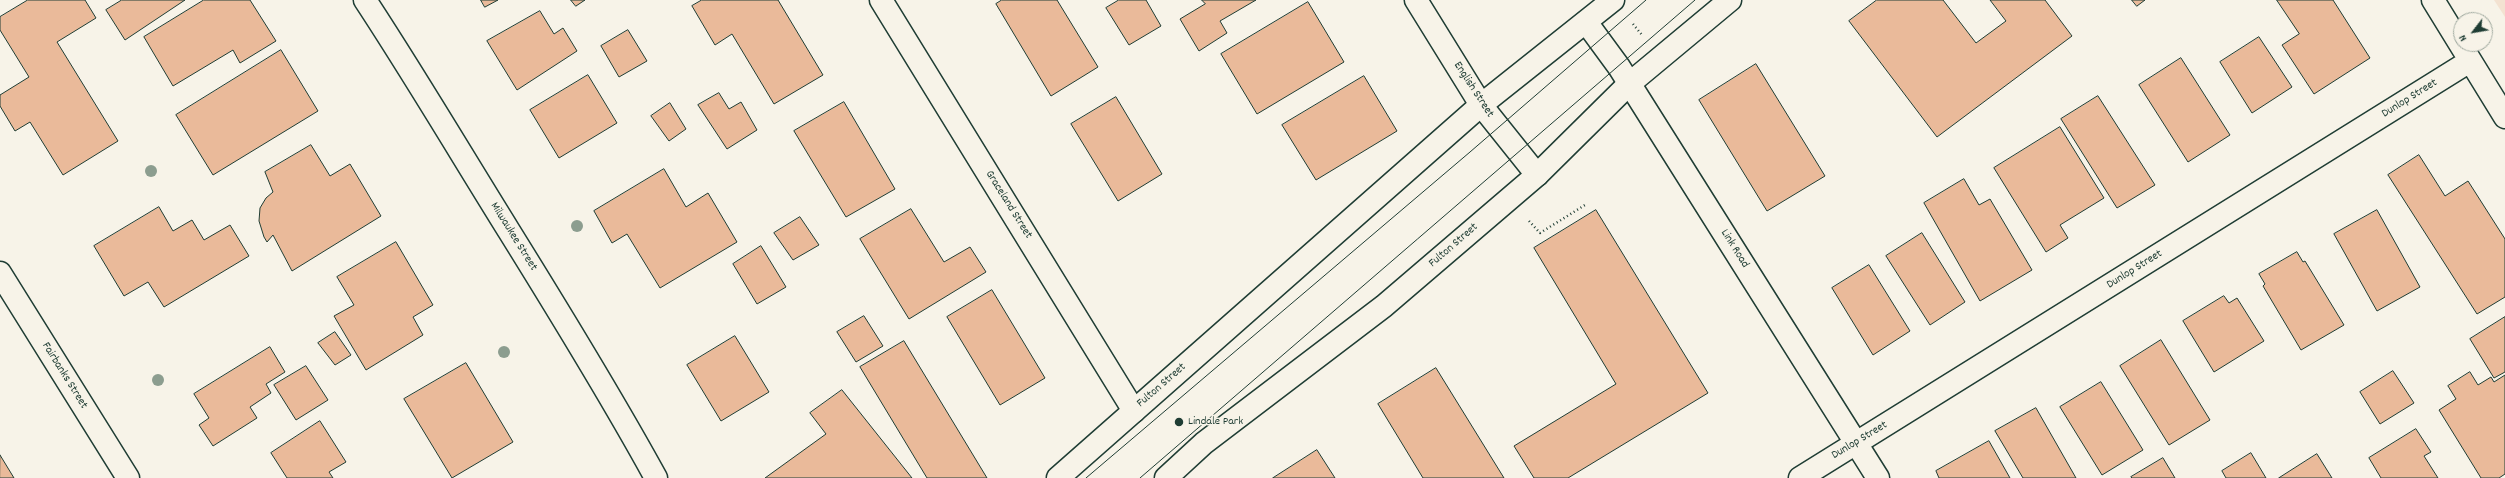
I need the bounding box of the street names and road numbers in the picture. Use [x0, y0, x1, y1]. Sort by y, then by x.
street label: English Street [1450, 59, 1496, 121]
street label: Dunlop Street [2380, 76, 2440, 122]
street label: Graceland Street [981, 168, 1035, 242]
street label: Milwaukee Street [486, 200, 540, 274]
street label: Fulton Street [1426, 221, 1482, 271]
street label: Link Road [1717, 227, 1751, 271]
street label: Dunlop Street [2105, 247, 2165, 293]
street label: Fairbanks Street [38, 340, 90, 412]
street label: Fulton Street [1134, 361, 1190, 411]
street label: Dunlop Street [1829, 419, 1891, 463]

